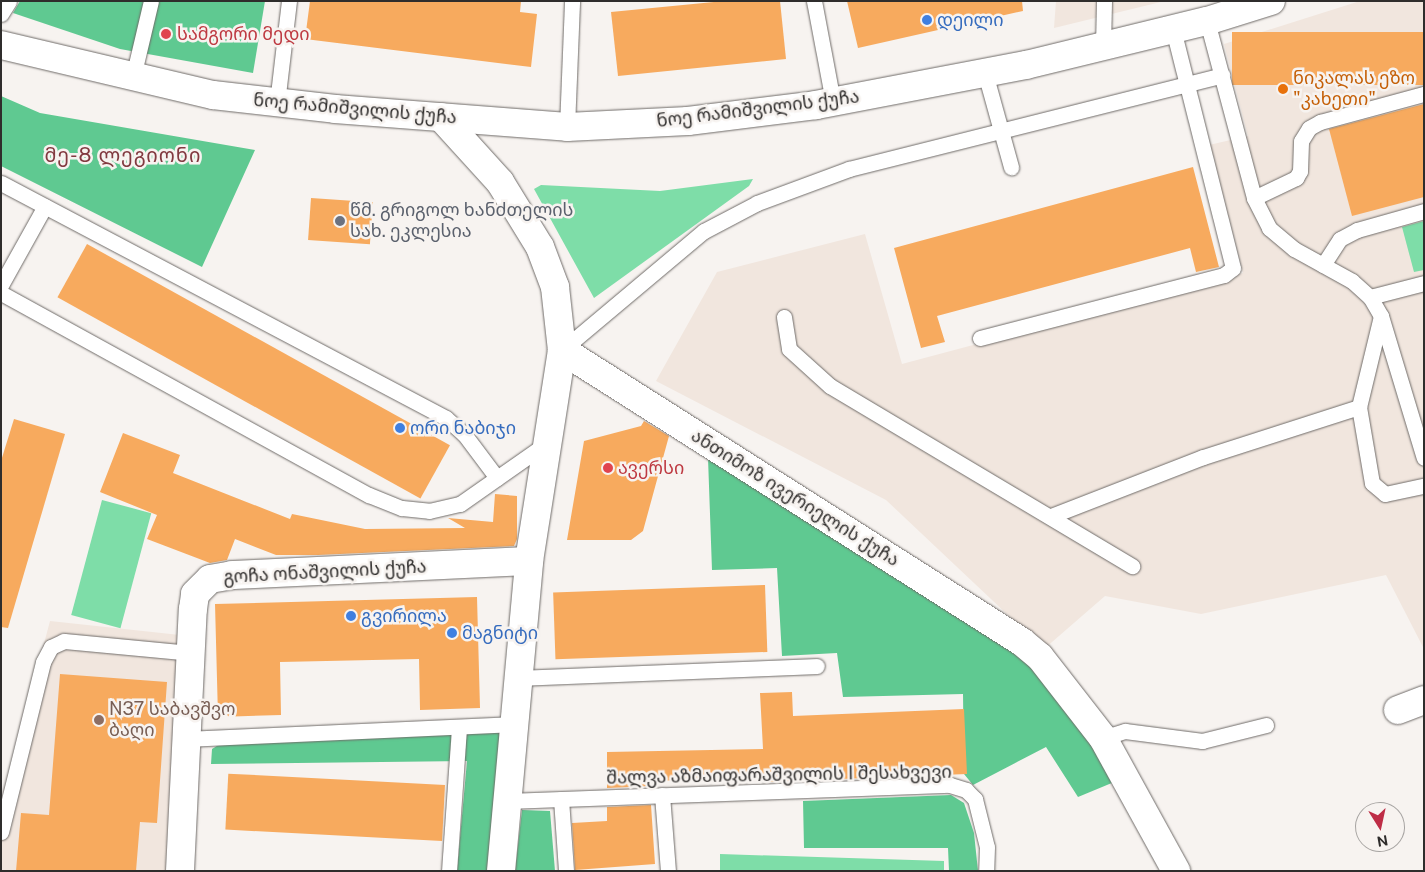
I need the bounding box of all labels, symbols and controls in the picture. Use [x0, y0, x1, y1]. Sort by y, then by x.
place label: დეილი [937, 9, 1004, 31]
marker: დეილი [921, 14, 933, 26]
place label: სამგორი მედი [177, 23, 310, 45]
marker: სამგორი მედი [159, 27, 173, 41]
place label: ნიკალას ეზო "კახეთი" [1293, 68, 1415, 110]
marker: ნიკალას ეზო "კახეთი" [1277, 83, 1289, 95]
street label: ნოე რამიშვილის ქუჩა [655, 86, 861, 132]
street label: ნოე რამიშვილის ქუჩა [252, 89, 458, 129]
district label: მე-8 ლეგიონი [43, 143, 203, 167]
place label: წმ. გრიგოლ ხანძთელის სახ. ეკლესია [350, 200, 574, 242]
marker: წმ. გრიგოლ ხანძთელის სახ. ეკლესია [334, 215, 346, 227]
place label: ორი ნაბიჯი [410, 417, 516, 439]
marker: ორი ნაბიჯი [394, 422, 406, 434]
street label: ანთიმოზ ივერიელის ქუჩა [687, 425, 903, 571]
place label: ავერსი [618, 457, 684, 479]
marker: ავერსი [602, 462, 614, 474]
street label: გოჩა ონაშვილის ქუჩა [223, 556, 427, 588]
place label: გვირილა [361, 605, 447, 627]
marker: გვირილა [345, 610, 357, 622]
place label: მაგნიტი [462, 622, 538, 644]
marker: მაგნიტი [446, 627, 458, 639]
place label: N37 საბავშვო ბაღი [109, 699, 236, 742]
marker: N37 საბავშვო ბაღი [93, 714, 105, 726]
street label: შალვა აზმაიფარაშვილის I შესახვევი [606, 761, 952, 789]
north arrow [1355, 802, 1405, 852]
text: N [1376, 832, 1389, 850]

